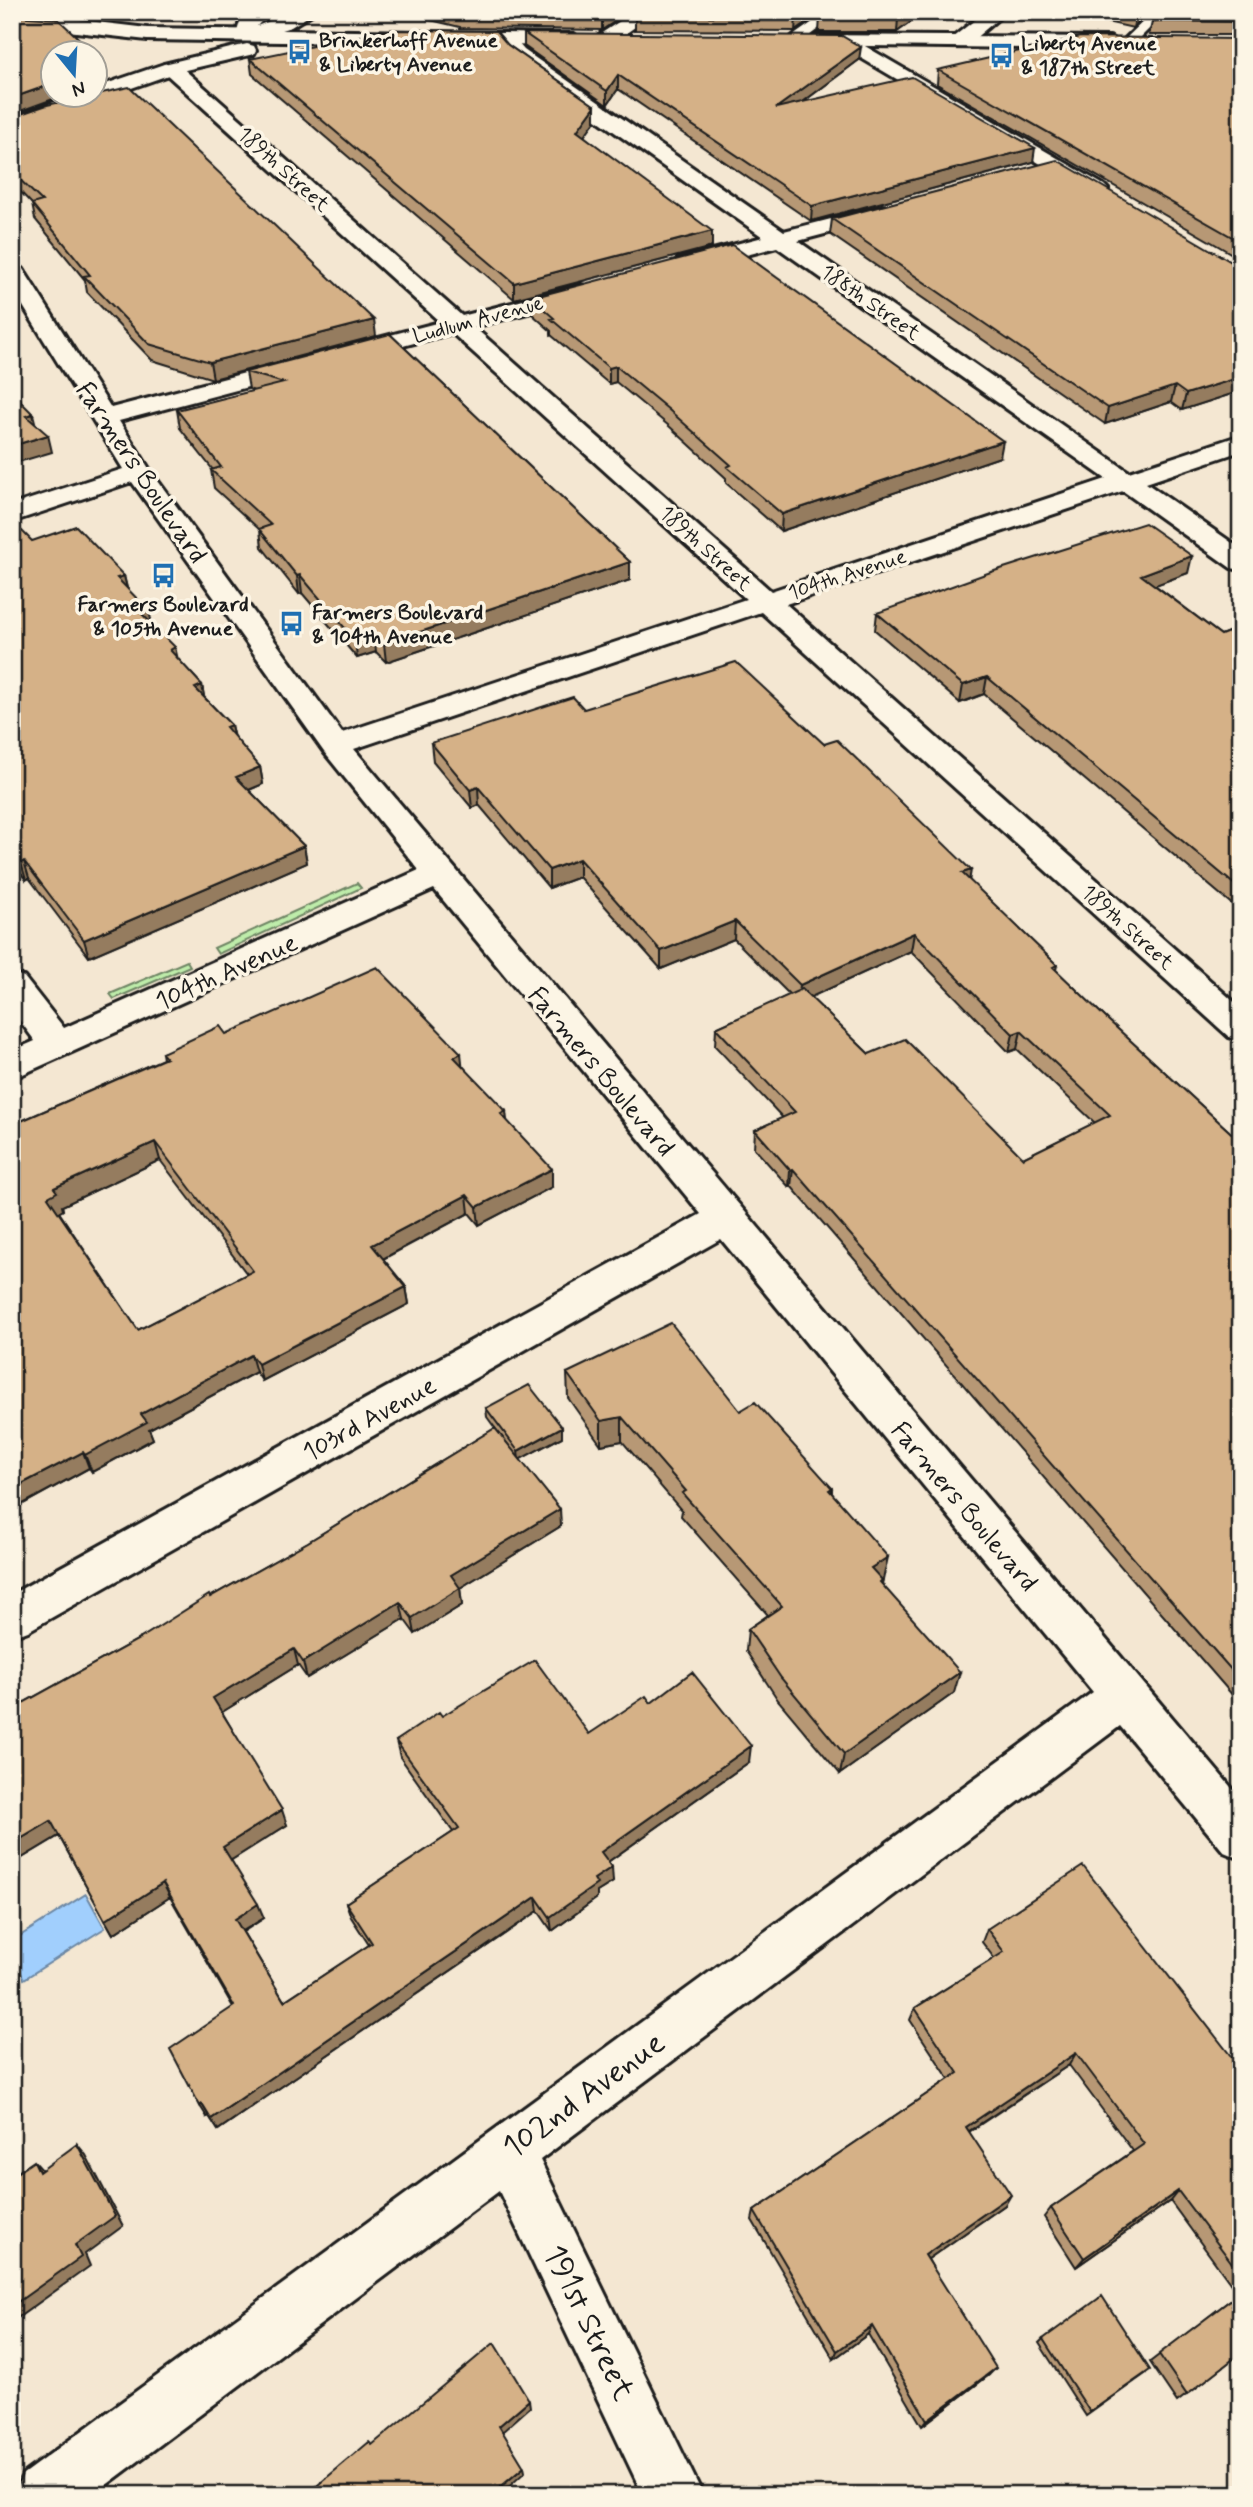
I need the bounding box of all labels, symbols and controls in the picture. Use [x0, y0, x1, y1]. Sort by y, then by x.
place label: Brinkerhoff Avenue & Liberty Avenue [319, 27, 498, 79]
place label: Liberty Avenue & 187th Street [1021, 30, 1158, 82]
north arrow [38, 38, 108, 108]
bus stop icon: Brinkerhoff Avenue & Liberty Avenue [285, 38, 313, 66]
bus stop icon: Liberty Avenue & 187th Street [987, 41, 1015, 69]
text: N [69, 75, 89, 103]
street label: 189th Street [231, 121, 336, 219]
street label: 188th Street [815, 258, 926, 348]
street label: Ludlum Avenue [410, 289, 547, 351]
street label: Farmers Boulevard [67, 376, 214, 571]
street label: 189th Street [653, 500, 758, 598]
street label: 104th Avenue [785, 543, 910, 607]
bus stop icon: Farmers Boulevard & 105th Avenue [149, 561, 177, 589]
place label: Farmers Boulevard & 105th Avenue [77, 591, 249, 643]
place label: Farmers Boulevard & 104th Avenue [312, 599, 483, 651]
bus stop icon: Farmers Boulevard & 104th Avenue [278, 610, 306, 638]
street label: 189th Street [1075, 879, 1180, 977]
street label: 104th Avenue [150, 926, 303, 1019]
street label: Farmers Boulevard [519, 980, 682, 1164]
street label: 103rd Avenue [297, 1369, 443, 1470]
street label: Farmers Boulevard [882, 1415, 1045, 1599]
street label: 102nd Avenue [495, 2023, 674, 2169]
street label: 191st Street [532, 2238, 644, 2408]

